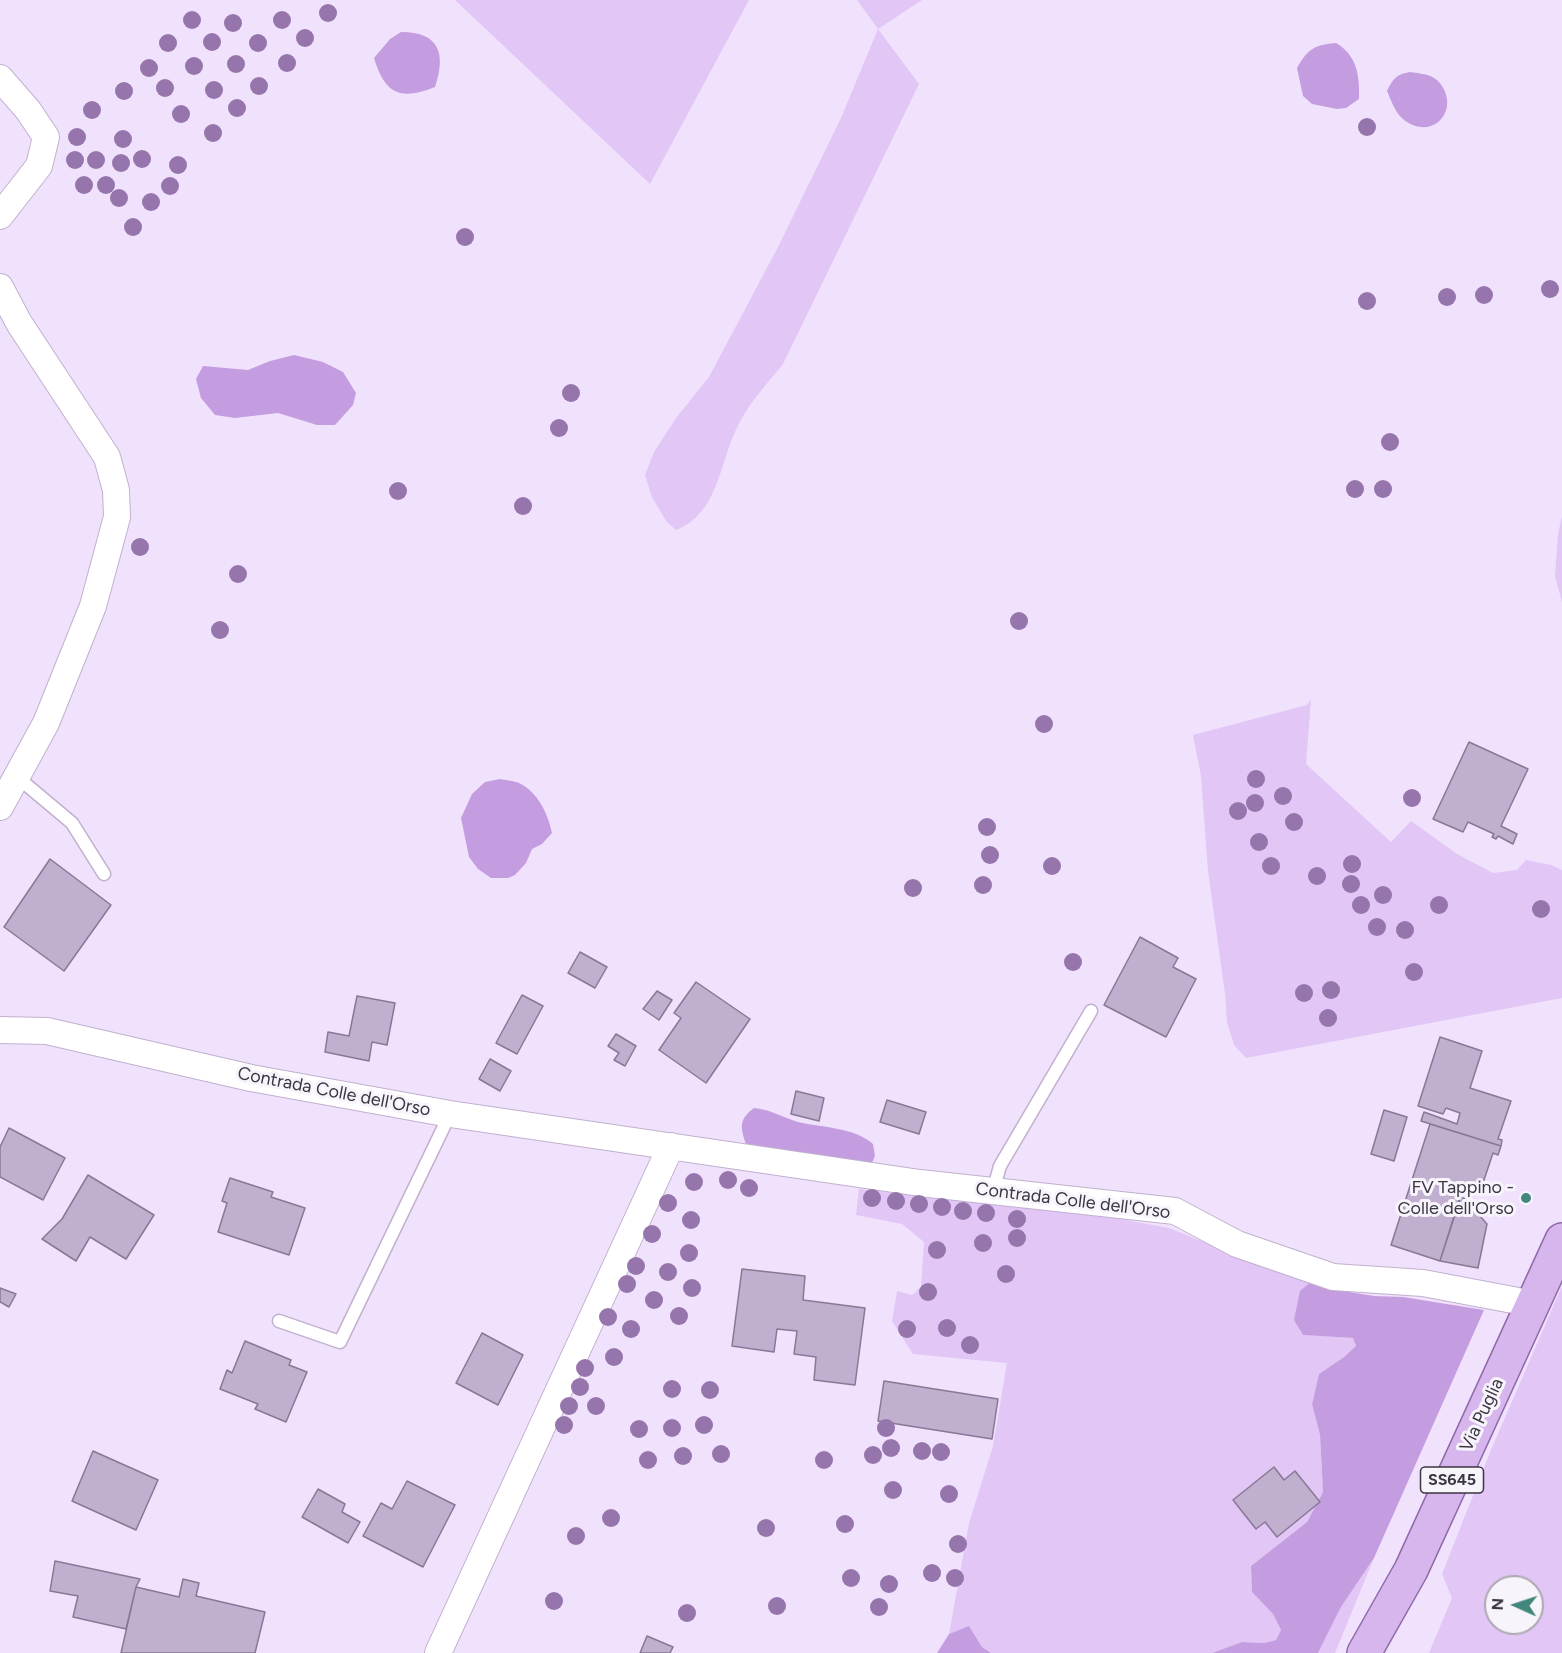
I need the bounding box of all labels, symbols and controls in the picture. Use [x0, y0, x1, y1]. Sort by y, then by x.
street label: Contrada Colle dell'Orso [236, 1063, 432, 1121]
place label: FV Tappino - Colle dell'Orso [1398, 1177, 1514, 1220]
street label: Contrada Colle dell'Orso [974, 1178, 1172, 1224]
marker: FV Tappino - Colle dell'Orso [1519, 1191, 1533, 1205]
street label: Via Puglia [1456, 1375, 1508, 1455]
road number: SS645 [1420, 1467, 1484, 1493]
north arrow [1484, 1575, 1544, 1635]
text: N [1488, 1597, 1507, 1611]

